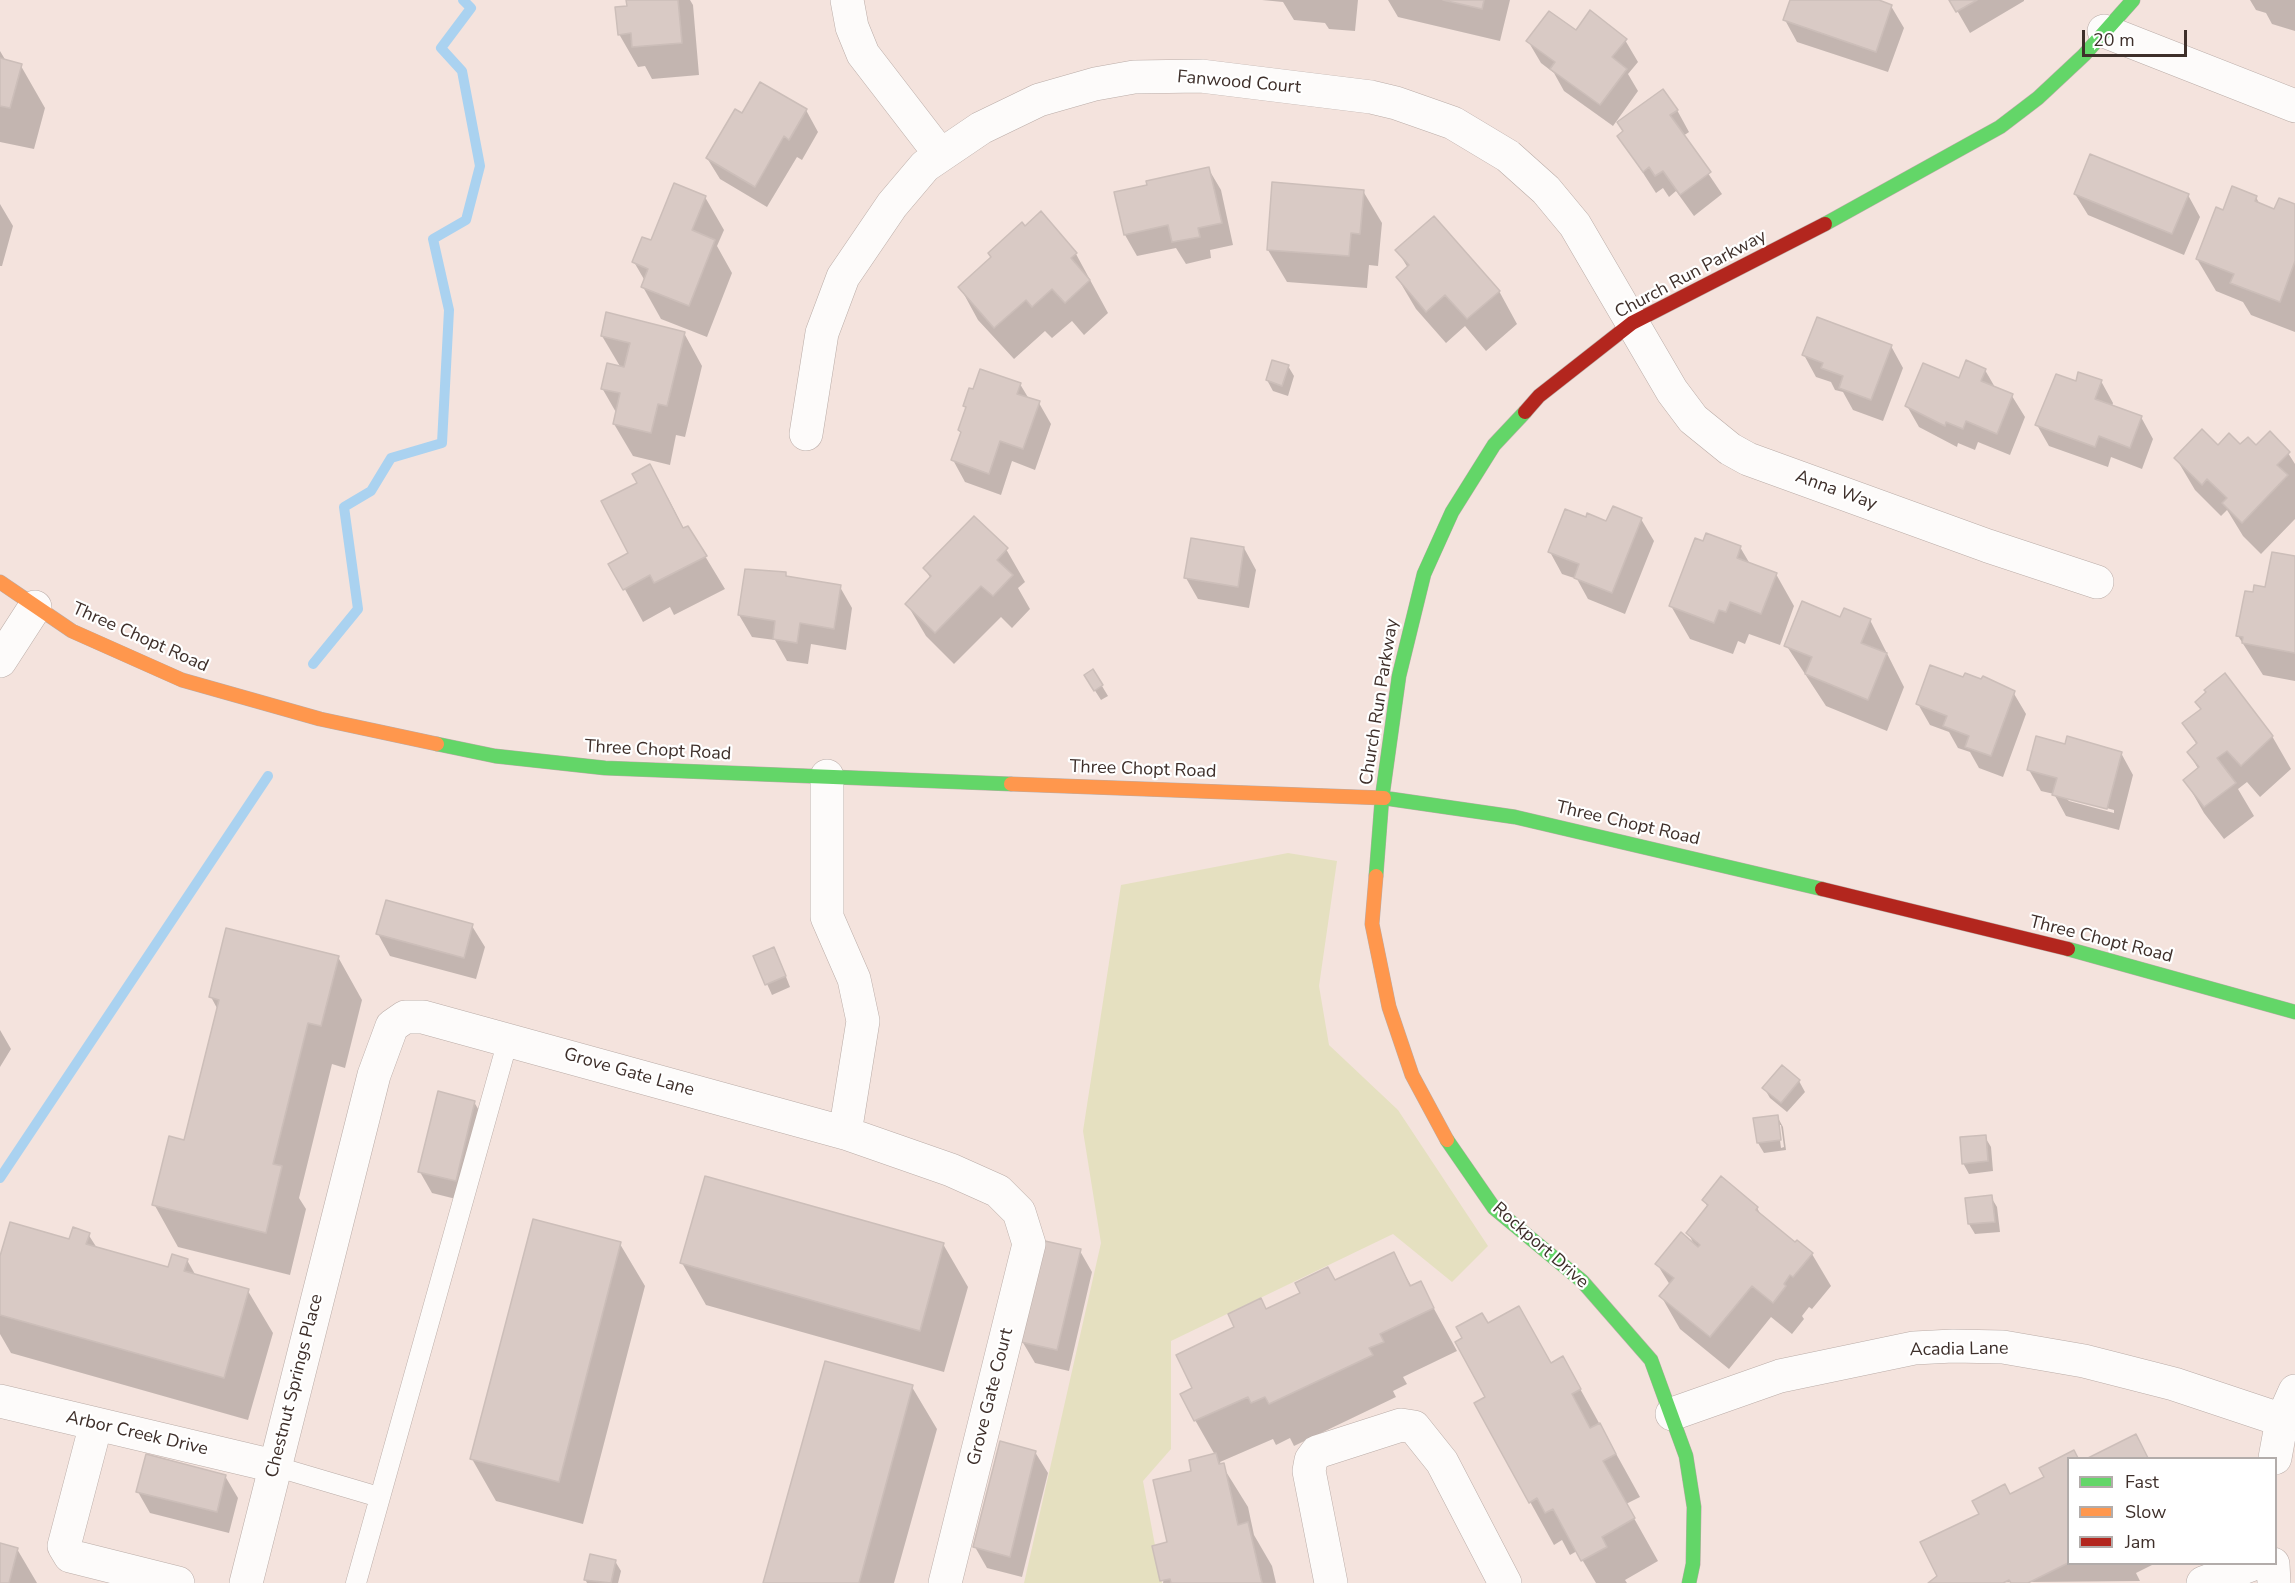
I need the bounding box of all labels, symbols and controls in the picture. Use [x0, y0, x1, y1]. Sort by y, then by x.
scale bar [2085, 18, 2190, 56]
text: 20 m [2093, 28, 2135, 52]
street label: Fanwood Court [1176, 67, 1302, 99]
street label: Church Run Parkway [1612, 226, 1770, 324]
street label: Anna Way [1792, 466, 1880, 516]
street label: Three Chopt Road [69, 598, 211, 678]
street label: Church Run Parkway [1356, 617, 1404, 787]
street label: Three Chopt Road [584, 736, 732, 766]
street label: Three Chopt Road [1069, 757, 1217, 783]
street label: Three Chopt Road [1554, 797, 1702, 851]
street label: Three Chopt Road [2027, 912, 2175, 968]
street label: Grove Gate Lane [561, 1044, 697, 1102]
street label: Rockport Drive [1488, 1198, 1592, 1294]
street label: Chestnut Springs Place [262, 1292, 328, 1480]
street label: Grove Gate Court [964, 1326, 1018, 1468]
street label: Acadia Lane [1909, 1338, 2009, 1362]
street label: Arbor Creek Drive [64, 1407, 210, 1461]
legend [2067, 1457, 2277, 1565]
text: Fast [2125, 1470, 2159, 1494]
text: Slow [2125, 1500, 2166, 1524]
text: Jam [2125, 1530, 2156, 1554]

